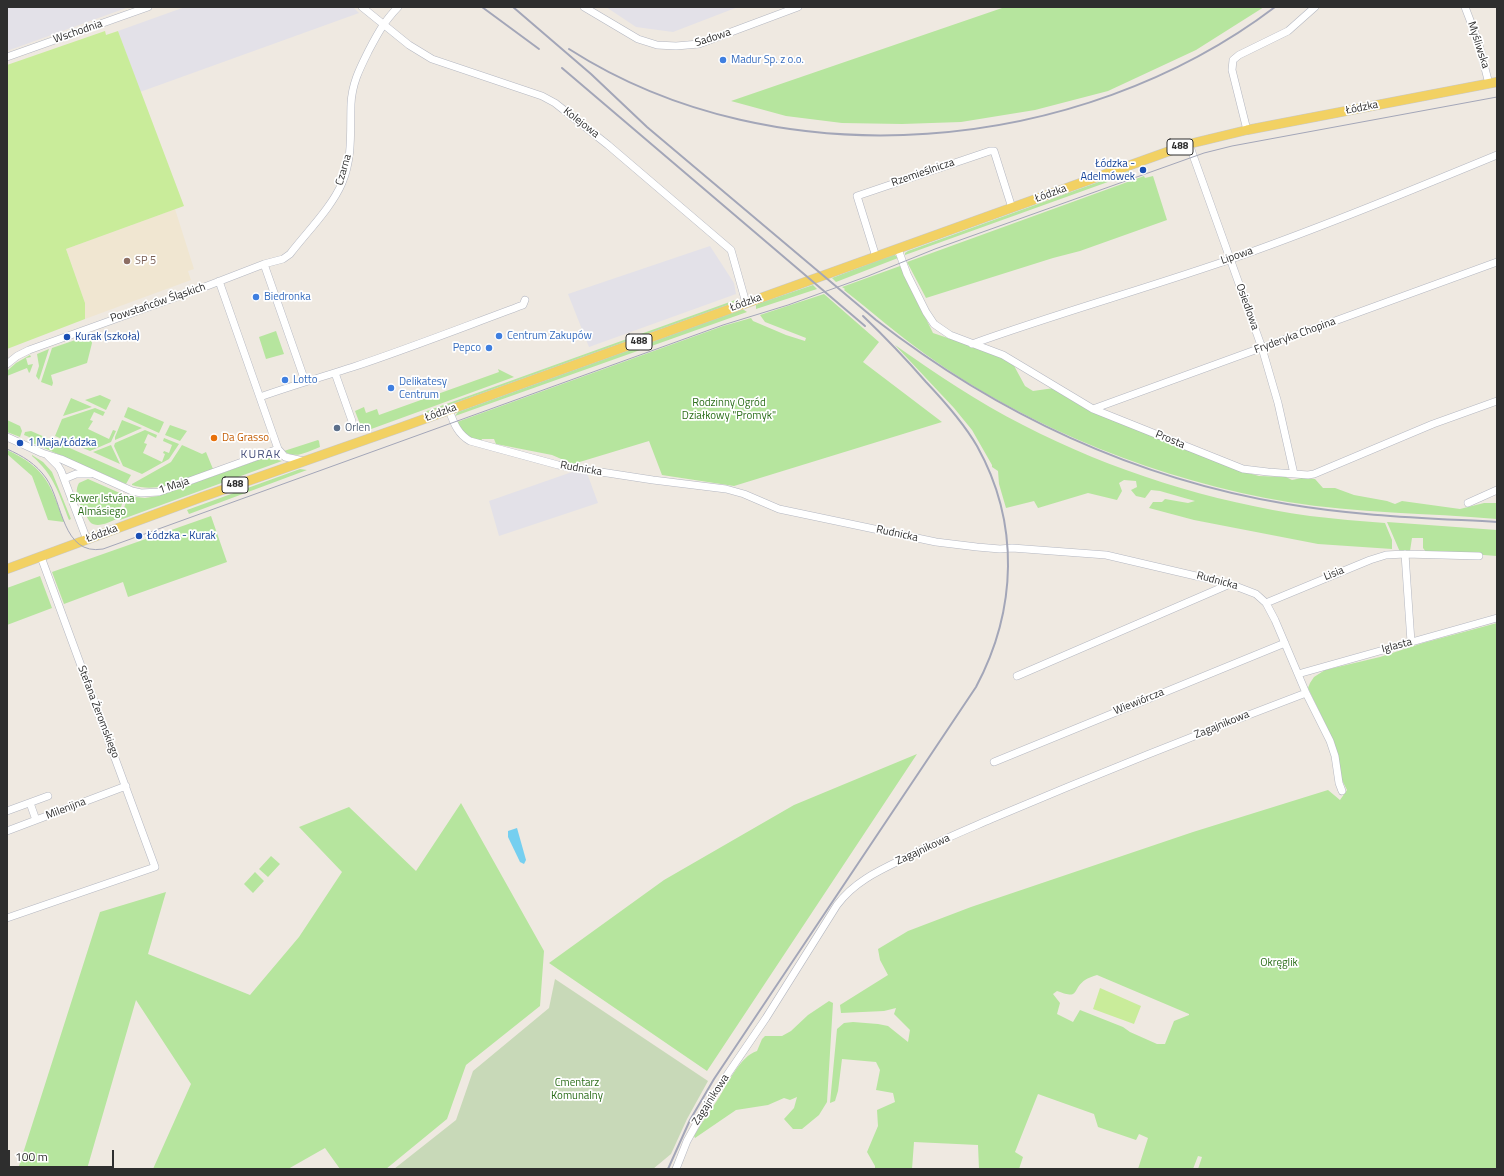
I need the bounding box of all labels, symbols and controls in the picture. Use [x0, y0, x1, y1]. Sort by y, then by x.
street label: Wschodnia [52, 17, 104, 47]
street label: Myśliwska [1464, 20, 1492, 70]
street label: Sadowa [693, 26, 733, 50]
place label: Madur Sp. z o.o. [731, 53, 804, 67]
marker: Madur Sp. z o.o. [718, 55, 728, 65]
street label: Łódzka [1345, 98, 1379, 118]
street label: Kolejowa [560, 105, 602, 141]
road number: 488 [1167, 139, 1193, 155]
street label: Czarna [333, 153, 355, 187]
street label: Rzemieślnicza [890, 156, 956, 190]
place label: Łódzka - Adelmówek [1080, 157, 1135, 183]
marker: Łódzka - Adelmówek [1138, 165, 1148, 175]
street label: Łódzka [1033, 182, 1069, 206]
street label: Lipowa [1219, 244, 1255, 268]
place label: SP 5 [135, 254, 156, 268]
marker: SP 5 [122, 256, 132, 266]
street label: Powstańców Śląskich [109, 281, 207, 325]
street label: Osiedlowa [1233, 282, 1261, 332]
place label: Biedronka [264, 290, 311, 304]
street label: Łódzka [728, 291, 764, 315]
marker: Biedronka [251, 292, 261, 302]
street label: Fryderyka Chopina [1253, 315, 1337, 357]
place label: Centrum Zakupów [507, 329, 592, 343]
place label: Kurak (szkoła) [75, 330, 140, 344]
marker: Centrum Zakupów [494, 331, 504, 341]
marker: Kurak (szkoła) [62, 332, 72, 342]
road number: 488 [626, 334, 652, 350]
place label: Pepco [453, 341, 481, 355]
marker: Pepco [484, 343, 494, 353]
place label: Lotto [293, 373, 318, 387]
marker: Lotto [280, 375, 290, 385]
place label: Delikatesy Centrum [399, 375, 447, 401]
marker: Delikatesy Centrum [386, 383, 396, 393]
park label: Rodzinny Ogród Działkowy "Promyk" [682, 396, 776, 422]
street label: Łódzka [423, 401, 459, 425]
place label: Orlen [345, 421, 370, 435]
marker: Orlen [332, 423, 342, 433]
street label: Prosta [1153, 428, 1187, 452]
place label: Da Grasso [222, 431, 269, 445]
marker: Da Grasso [209, 433, 219, 443]
place label: 1 Maja/Łódzka [28, 436, 96, 450]
marker: 1 Maja/Łódzka [15, 438, 25, 448]
district label: KURAK [241, 448, 281, 462]
street label: Rudnicka [559, 459, 603, 479]
street label: 1 Maja [157, 475, 191, 497]
road number: 488 [222, 477, 248, 493]
park label: Skwer Istvána Almásiego [69, 492, 135, 518]
street label: Łódzka [84, 522, 120, 546]
street label: Rudnicka [875, 523, 919, 545]
place label: Łódzka - Kurak [147, 529, 216, 543]
marker: Łódzka - Kurak [134, 531, 144, 541]
street label: Lisia [1322, 564, 1346, 584]
street label: Rudnicka [1195, 569, 1239, 593]
street label: Iglasta [1380, 636, 1414, 656]
street label: Stefana Żeromskiego [74, 664, 122, 760]
street label: Wiewiórcza [1112, 686, 1166, 718]
street label: Zagajnikowa [1193, 708, 1251, 742]
street label: Milenijna [44, 795, 88, 823]
street label: Zagajnikowa [894, 832, 952, 868]
park label: Okręglik [1260, 956, 1298, 970]
street label: Zagajnikowa [690, 1072, 732, 1128]
park label: Cmentarz Komunalny [551, 1076, 603, 1102]
scale bar [10, 1142, 116, 1168]
text: 100 m [15, 1147, 48, 1166]

